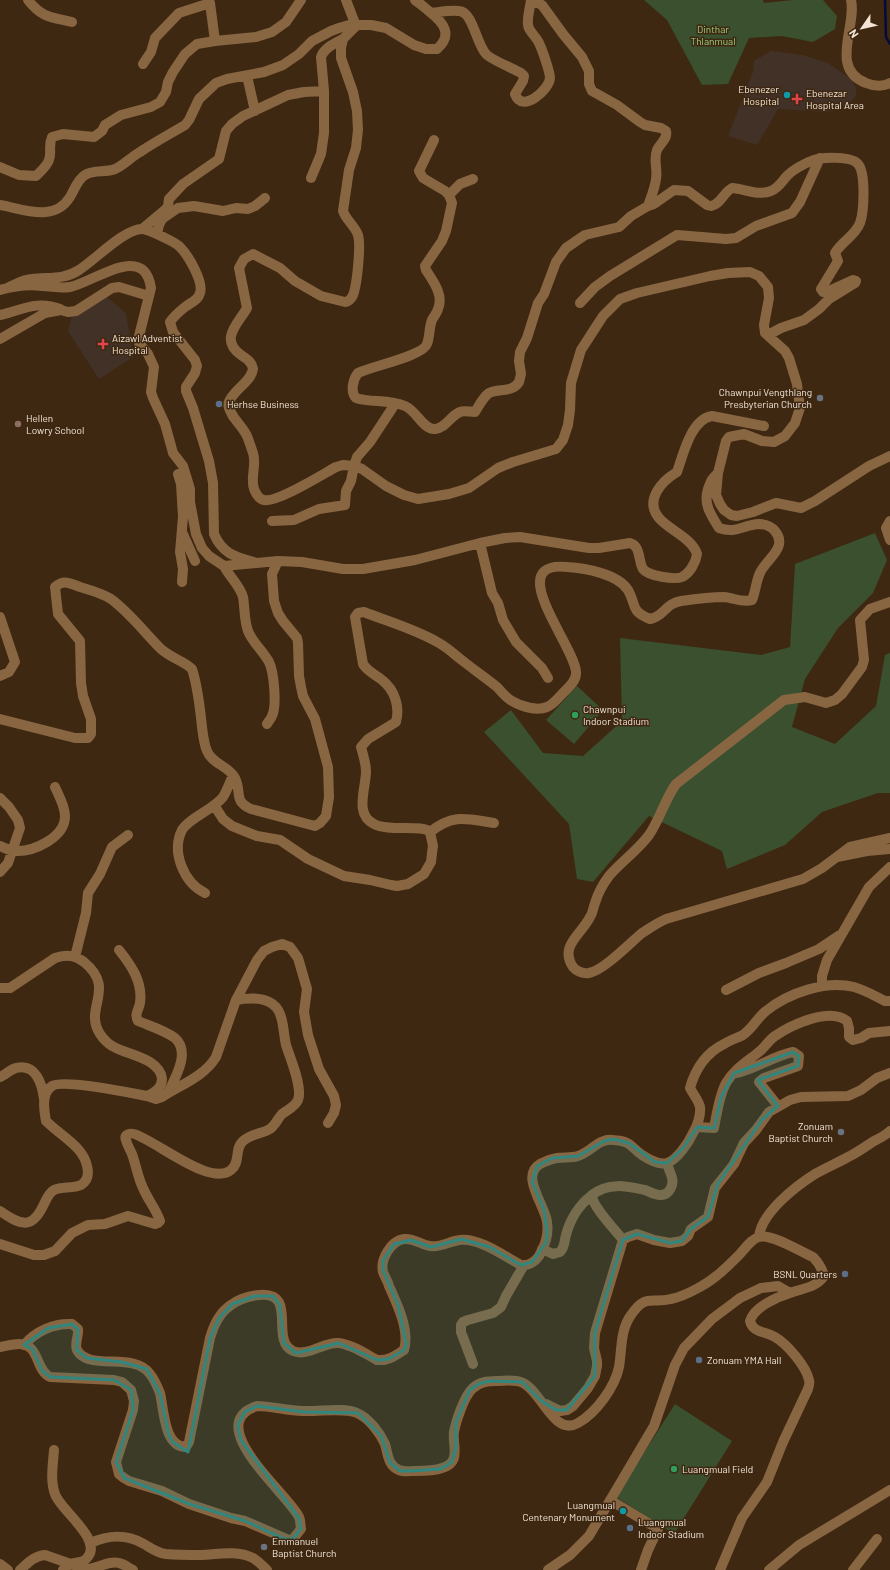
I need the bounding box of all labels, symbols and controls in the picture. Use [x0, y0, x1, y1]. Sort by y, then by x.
north arrow [842, 8, 882, 48]
park label: Dinthar Thlanmual [691, 23, 735, 47]
text: N [846, 27, 861, 41]
place label: Ebenezer Hospital [738, 83, 779, 107]
place label: Ebenezar Hospital Area [806, 87, 864, 111]
marker: Ebenezer Hospital [782, 90, 792, 100]
marker: Ebenezar Hospital Area [791, 93, 803, 105]
place label: Aizawl Adventist Hospital [112, 332, 183, 356]
marker: Aizawl Adventist Hospital [97, 338, 109, 350]
place label: Chawnpui Vengthlang Presbyterian Church [719, 386, 812, 410]
marker: Chawnpui Vengthlang Presbyterian Church [815, 393, 825, 403]
place label: Herhse Business [227, 398, 299, 410]
marker: Herhse Business [214, 399, 224, 409]
place label: Hellen Lowry School [26, 412, 84, 436]
marker: Hellen Lowry School [13, 419, 23, 429]
place label: Chawnpui Indoor Stadium [583, 703, 649, 727]
marker: Chawnpui Indoor Stadium [570, 710, 580, 720]
place label: Zonuam Baptist Church [769, 1120, 833, 1144]
marker: Zonuam Baptist Church [836, 1127, 846, 1137]
place label: BSNL Quarters [773, 1268, 837, 1280]
marker: BSNL Quarters [840, 1269, 850, 1279]
place label: Zonuam YMA Hall [707, 1354, 781, 1366]
marker: Zonuam YMA Hall [694, 1355, 704, 1365]
place label: Luangmual Field [682, 1463, 753, 1475]
marker: Luangmual Field [669, 1464, 679, 1474]
place label: Luangmual Centenary Monument [522, 1499, 615, 1523]
marker: Luangmual Centenary Monument [618, 1506, 628, 1516]
place label: Luangmual Indoor Stadium [638, 1516, 704, 1540]
marker: Luangmual Indoor Stadium [625, 1523, 635, 1533]
place label: Emmanuel Baptist Church [272, 1535, 336, 1559]
marker: Emmanuel Baptist Church [259, 1542, 269, 1552]

